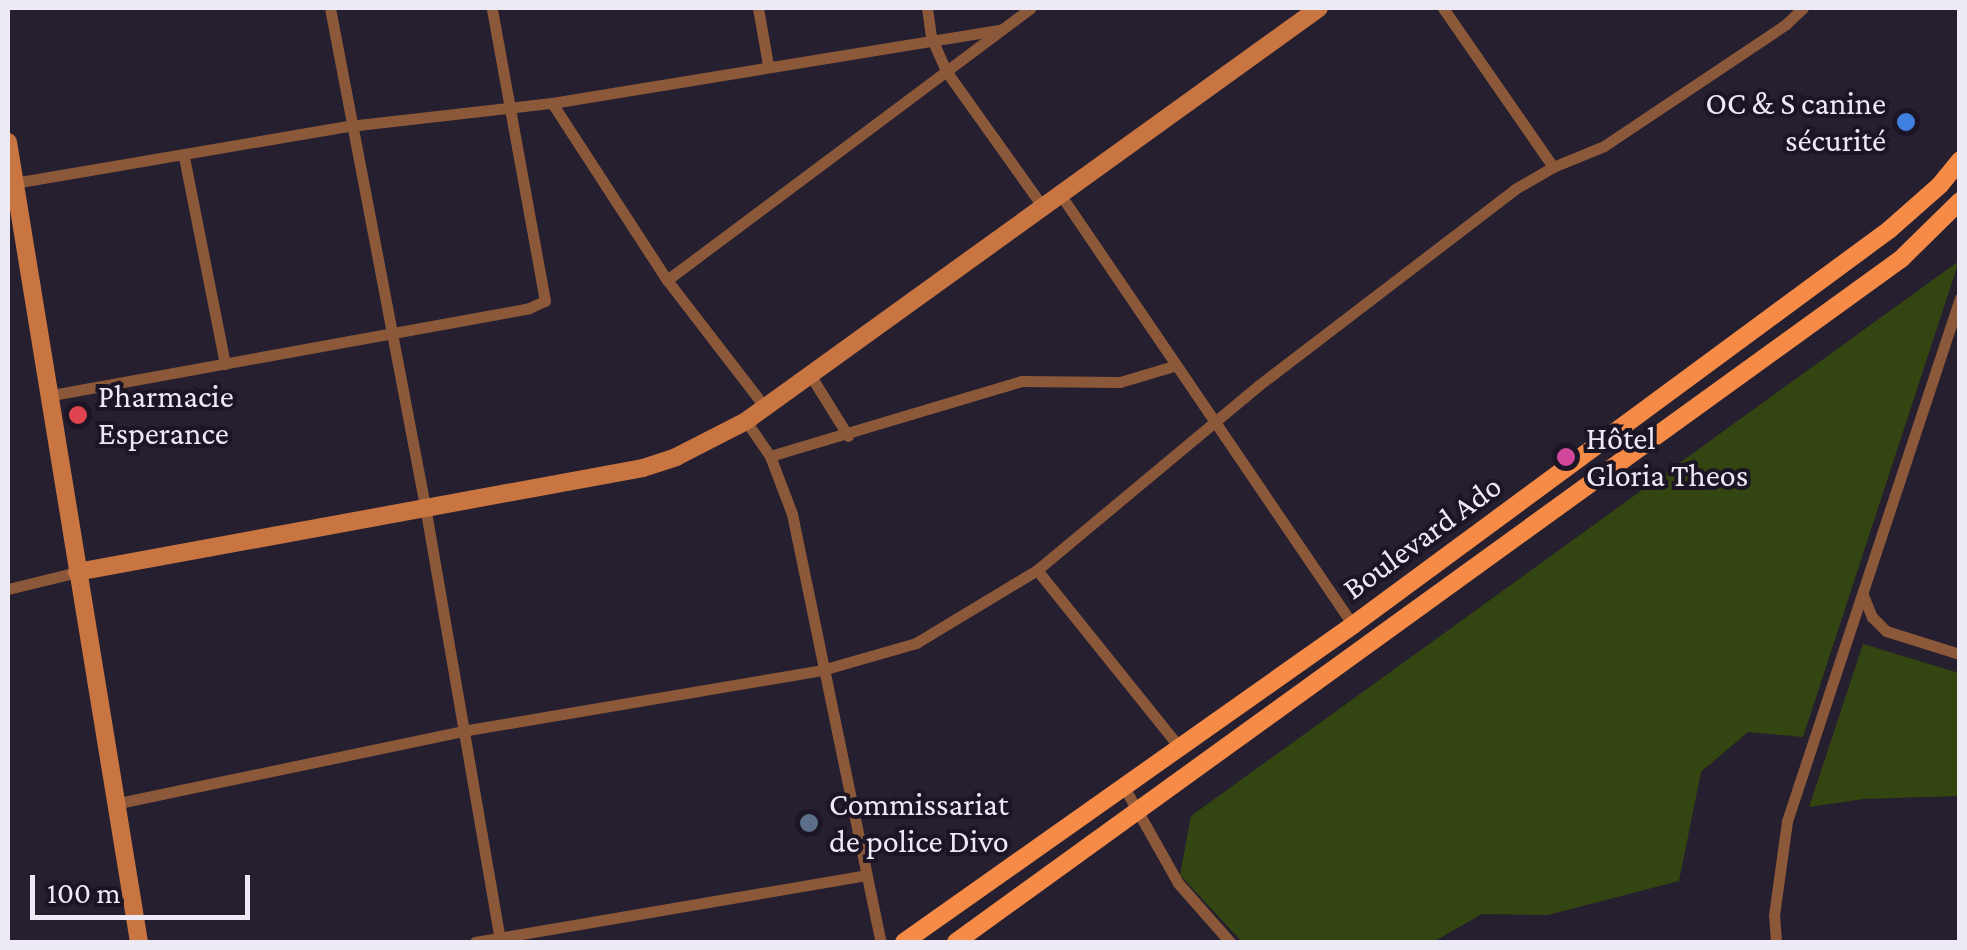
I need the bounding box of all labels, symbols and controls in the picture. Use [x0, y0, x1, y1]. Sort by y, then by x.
place label: OC & S canine sécurité [1706, 85, 1886, 160]
marker: OC & S canine sécurité [1895, 111, 1917, 133]
place label: Pharmacie Esperance [98, 378, 234, 453]
marker: Pharmacie Esperance [67, 404, 89, 426]
place label: Hôtel Gloria Theos [1586, 420, 1748, 495]
marker: Hôtel Gloria Theos [1555, 446, 1577, 468]
street label: Boulevard Ado [1335, 467, 1509, 607]
place label: Commissariat de police Divo [829, 786, 1009, 861]
marker: Commissariat de police Divo [798, 812, 820, 834]
scale bar [35, 855, 255, 917]
text: 100 m [47, 876, 121, 909]

